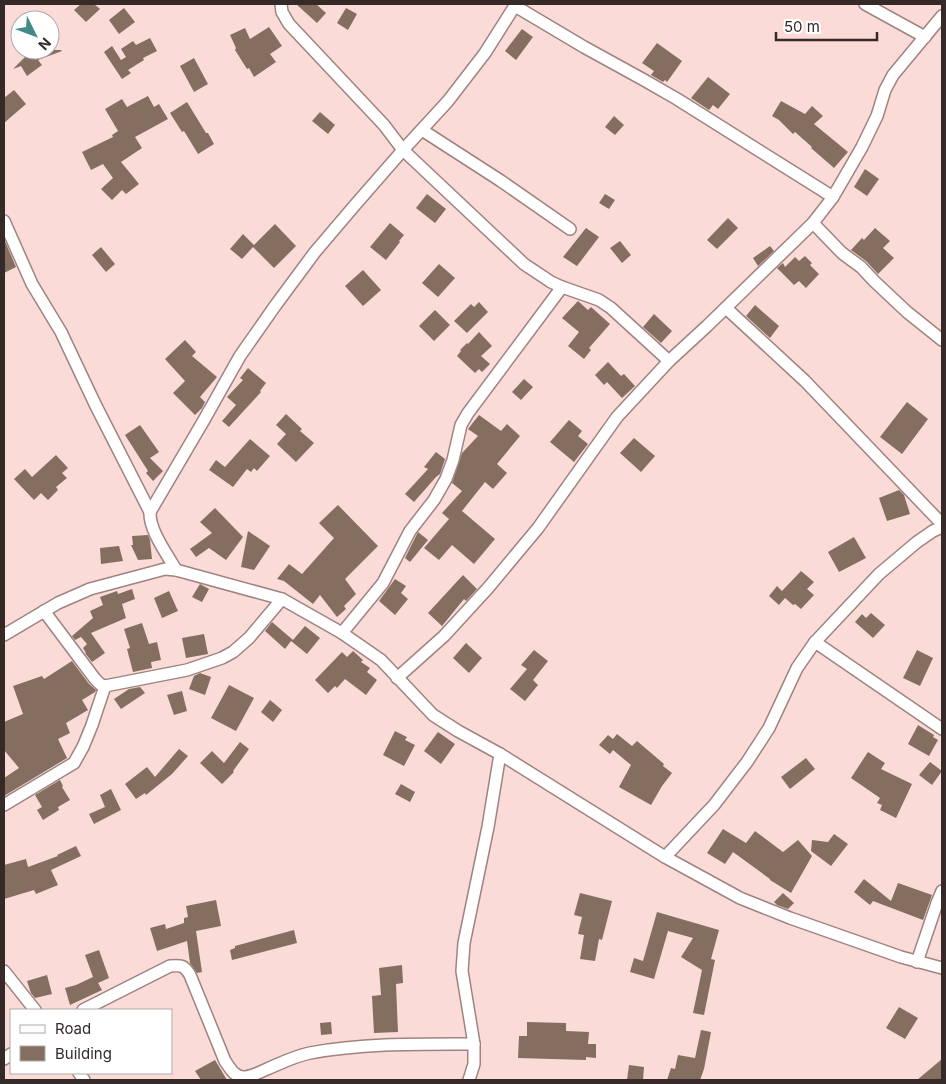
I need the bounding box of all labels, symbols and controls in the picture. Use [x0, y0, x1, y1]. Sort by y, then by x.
north arrow [10, 10, 60, 60]
scale bar [776, 10, 877, 42]
text: 50 m [784, 17, 820, 36]
text: N [35, 34, 55, 54]
legend [10, 1009, 172, 1074]
text: Road [55, 1019, 91, 1038]
text: Building [55, 1044, 112, 1063]

